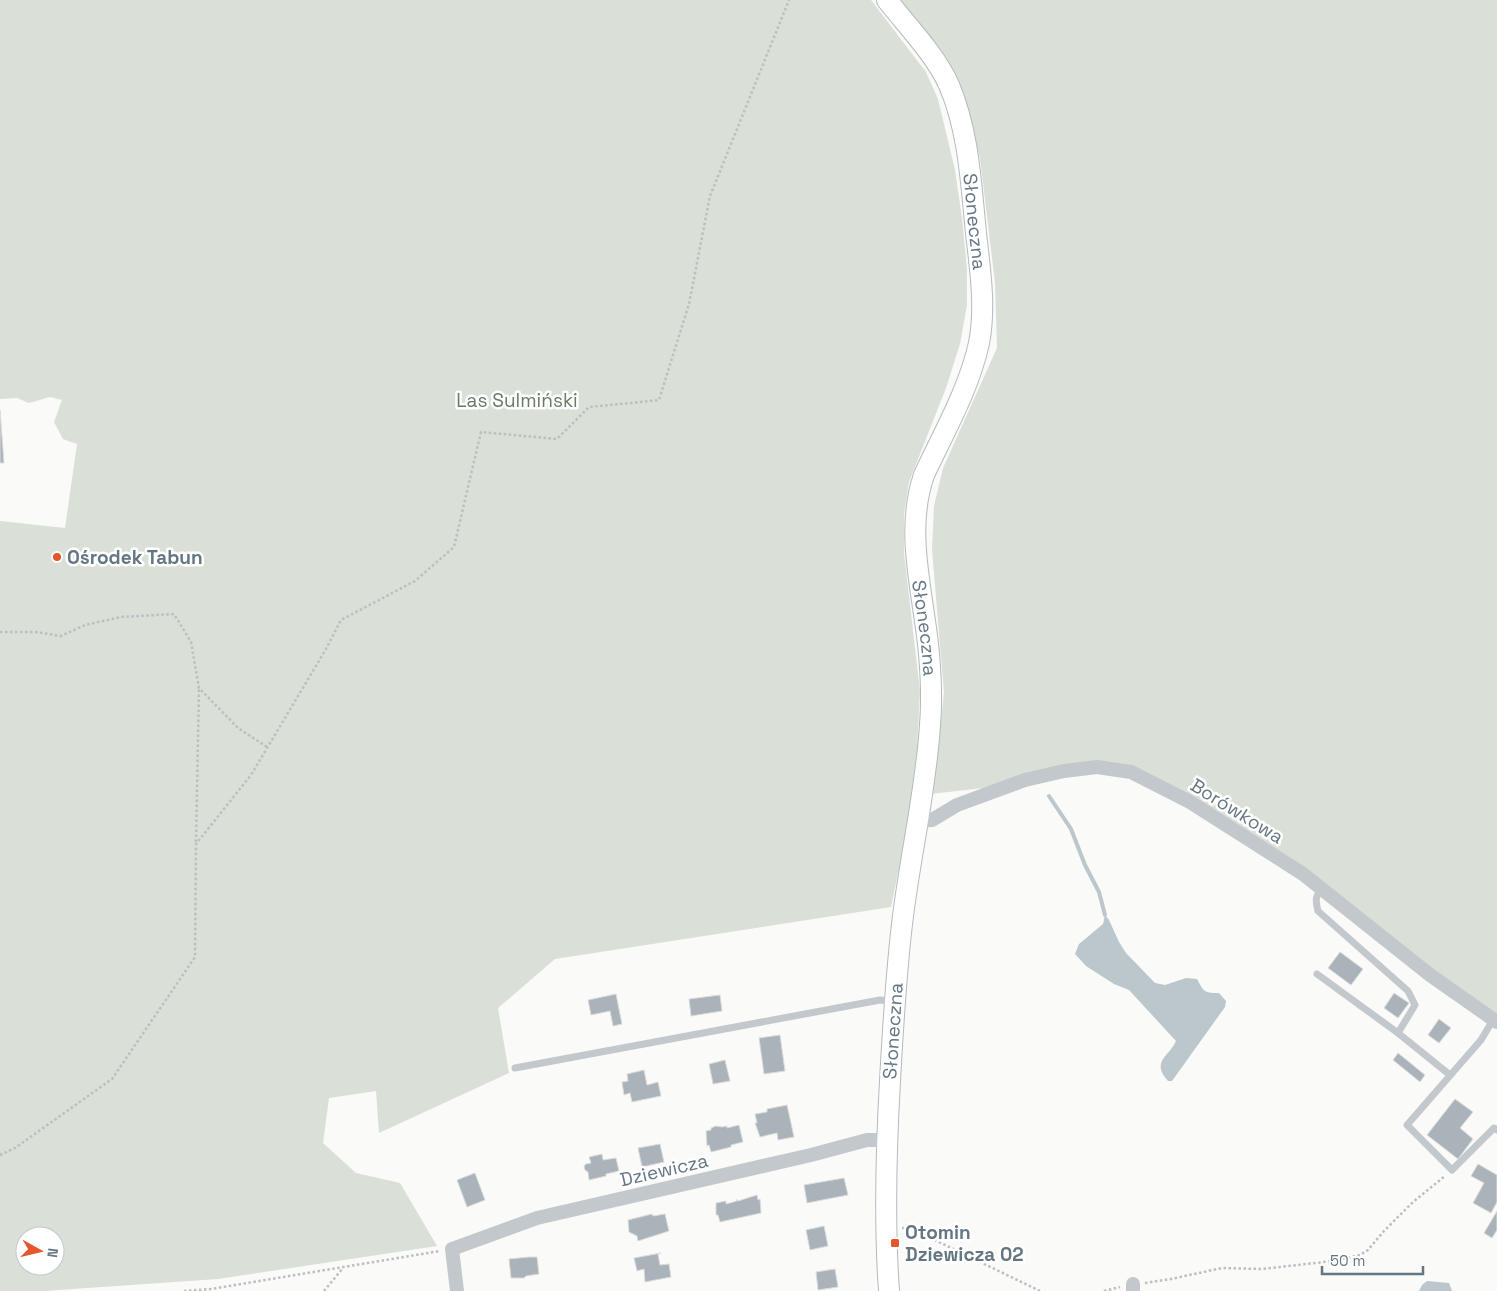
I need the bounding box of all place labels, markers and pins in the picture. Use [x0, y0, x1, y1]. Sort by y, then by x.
place label: Ośrodek Tabun [67, 545, 203, 570]
marker: Ośrodek Tabun [51, 551, 63, 563]
place label: Otomin Dziewicza 02 [905, 1220, 1024, 1267]
marker: Otomin Dziewicza 02 [889, 1237, 901, 1249]

